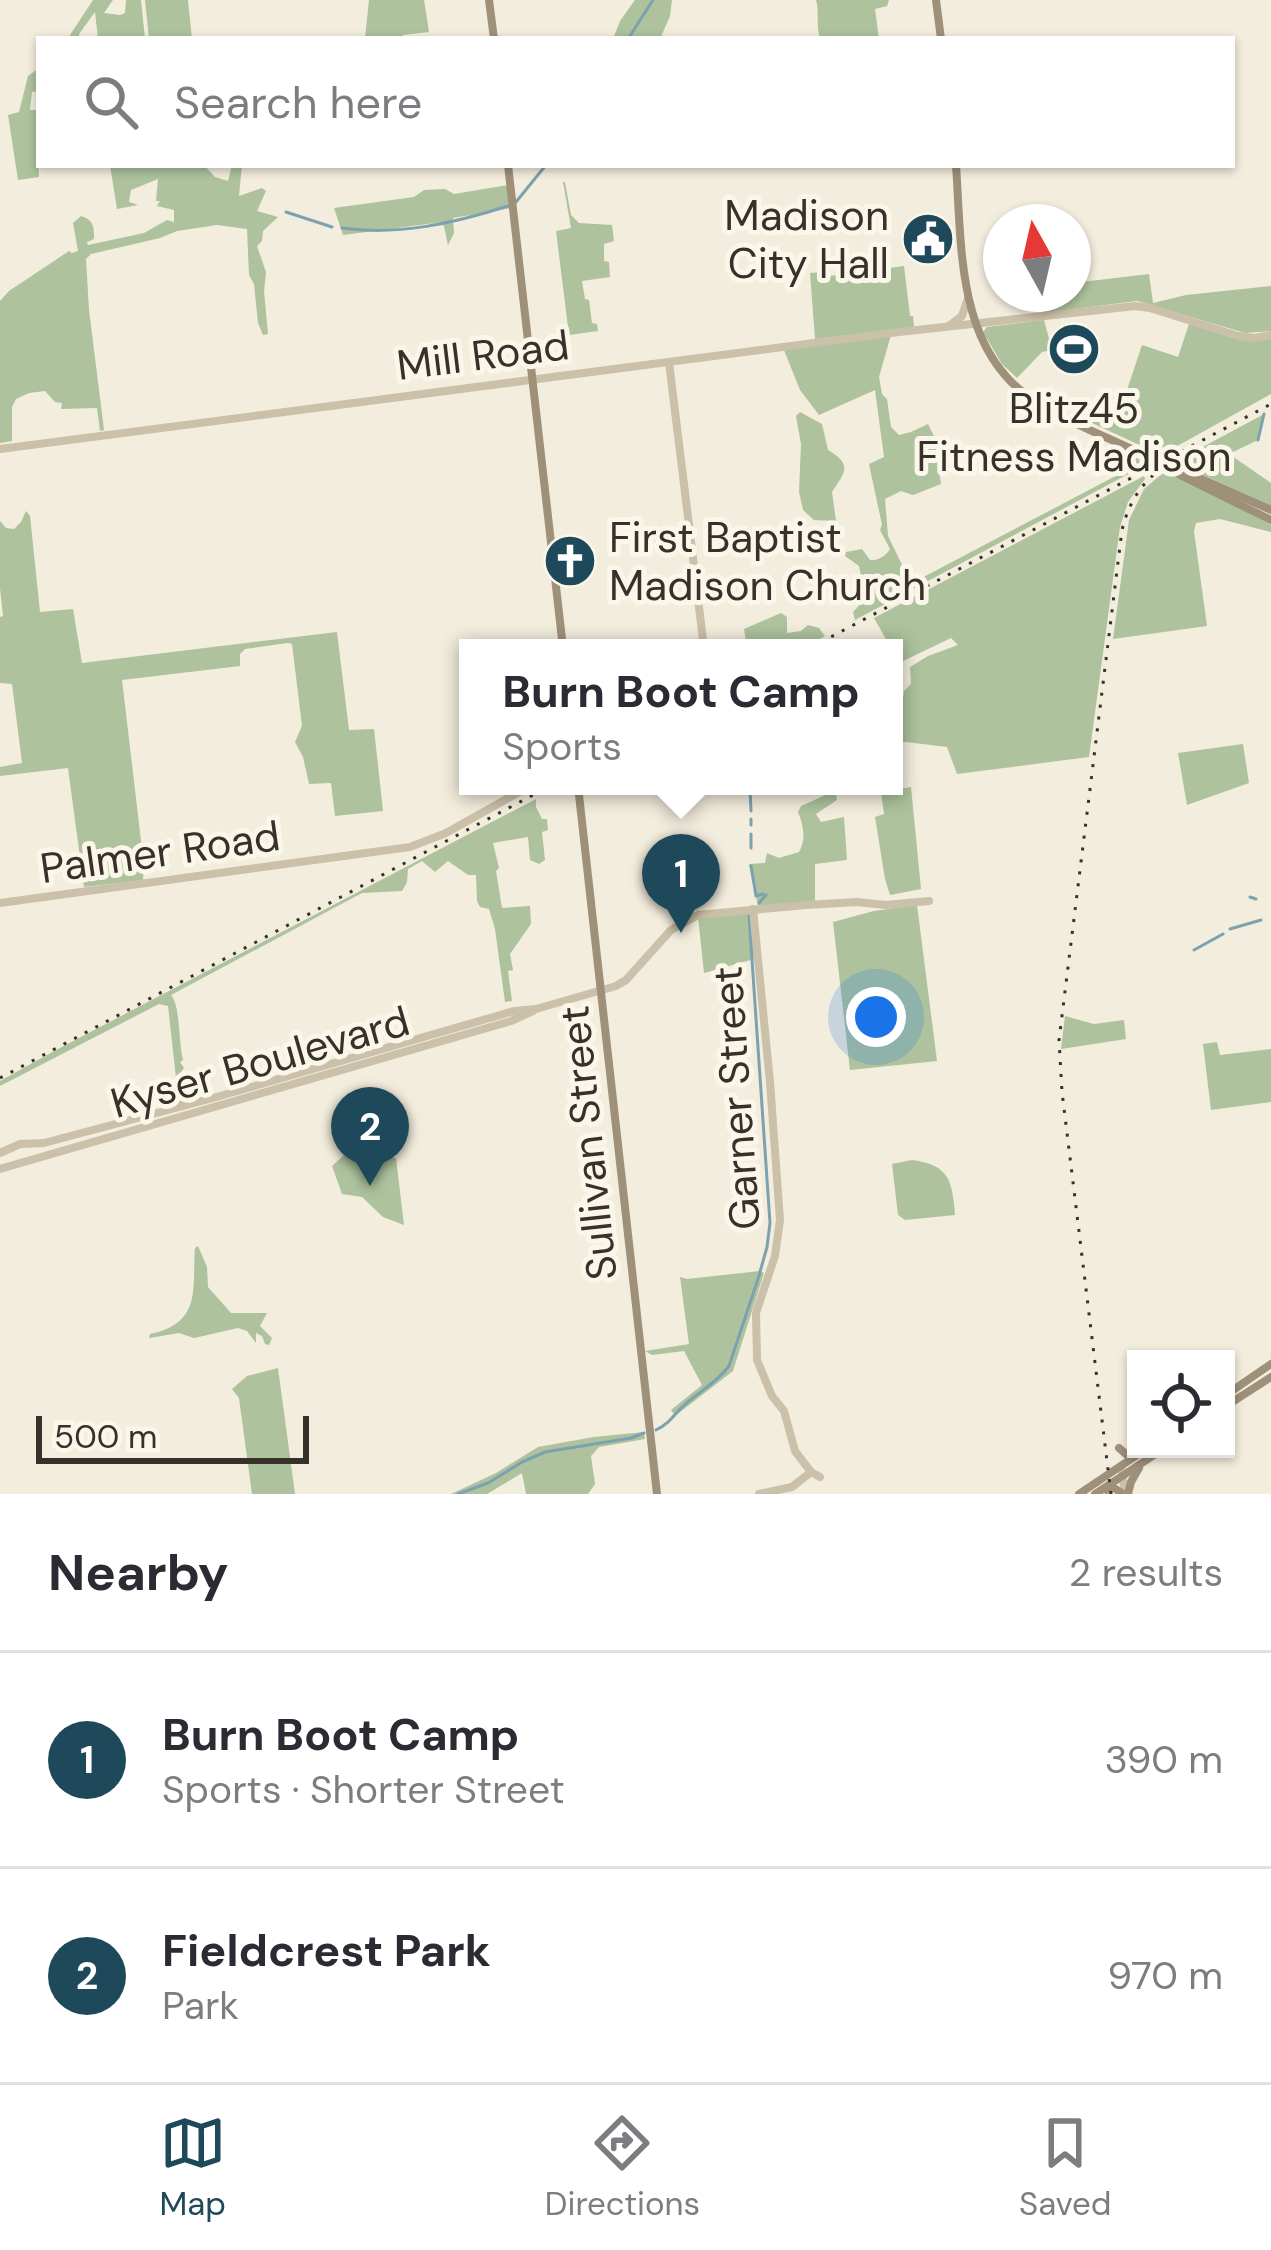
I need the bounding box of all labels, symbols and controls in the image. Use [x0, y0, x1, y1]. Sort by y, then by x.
search box [36, 36, 1235, 168]
icon: search [78, 69, 144, 135]
text: Search here [174, 73, 422, 132]
place label: Madison City Hall [724, 188, 889, 291]
north arrow [983, 204, 1091, 312]
public building icon: Madison City Hall [900, 211, 956, 267]
street label: Mill Road [394, 317, 572, 393]
sports icon: Blitz45 Fitness Madison [1046, 321, 1102, 377]
place label: Blitz45 Fitness Madison [916, 381, 1232, 484]
place label: First Baptist Madison Church [609, 510, 926, 613]
church icon: First Baptist Madison Church [542, 533, 598, 589]
popup [459, 639, 903, 795]
text: Burn Boot Camp [502, 662, 860, 721]
text: Sports [502, 721, 622, 772]
street label: Palmer Road [37, 808, 283, 896]
pin: 1 [642, 834, 720, 933]
street label: Garner Street [699, 964, 773, 1232]
your location [846, 987, 906, 1047]
street label: Kyser Boulevard [104, 993, 416, 1131]
street label: Sullivan Street [546, 1003, 630, 1283]
pin: 2 [331, 1087, 409, 1186]
map controls [1127, 1350, 1235, 1458]
button: locate [1127, 1350, 1235, 1458]
scale bar [36, 1410, 309, 1463]
text: 500 m [54, 1415, 157, 1458]
text: Nearby [48, 1539, 229, 1606]
text: 2 results [1069, 1547, 1223, 1598]
text: Burn Boot Camp [162, 1705, 519, 1764]
text: 1 [80, 1734, 94, 1785]
text: 390 m [1105, 1734, 1223, 1785]
text: Sports · Shorter Street [162, 1764, 565, 1815]
text: Fieldcrest Park [162, 1921, 491, 1980]
text: 2 [76, 1950, 98, 2001]
text: 970 m [1107, 1950, 1223, 2001]
text: Park [162, 1980, 239, 2031]
tab: Map [159, 2110, 226, 2225]
tab: Directions [545, 2110, 700, 2225]
tab: Saved [1019, 2110, 1112, 2225]

